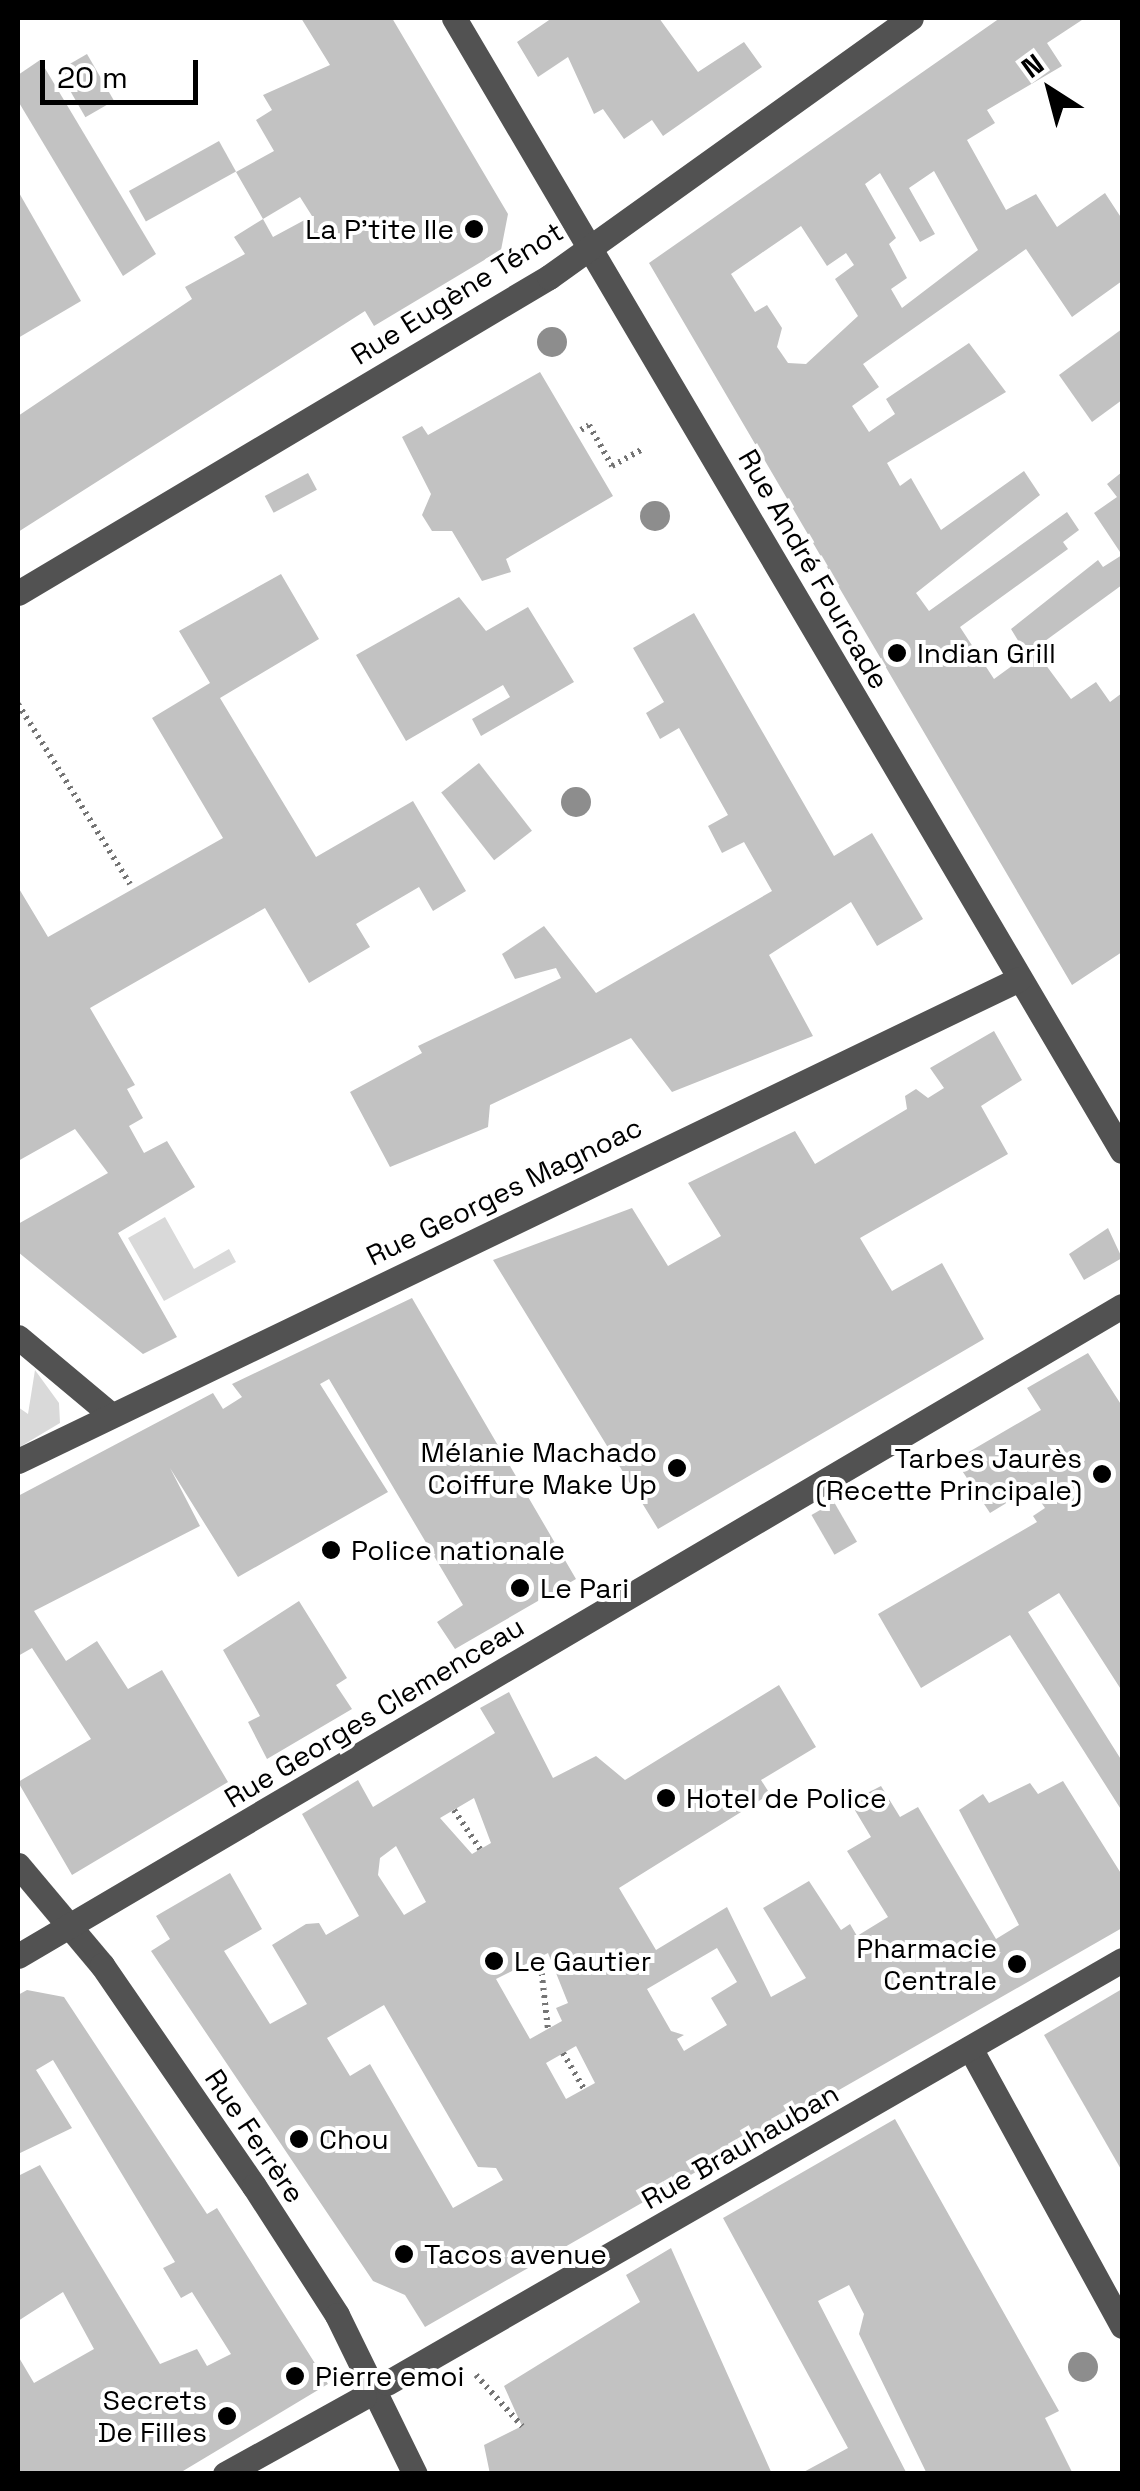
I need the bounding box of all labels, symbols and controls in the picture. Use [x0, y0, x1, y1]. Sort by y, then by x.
scale bar [45, 40, 202, 102]
north arrow [1000, 40, 1100, 140]
text: N [1014, 46, 1051, 86]
text: 20 m [57, 58, 128, 97]
place label: La P'tite Ile [305, 212, 454, 246]
street label: Rue Eugène Ténot [345, 214, 569, 372]
marker: La P'tite Ile [463, 218, 485, 240]
street label: Rue André Fourcade [732, 443, 896, 695]
place label: Indian Grill [917, 636, 1056, 670]
marker: Indian Grill [886, 642, 908, 664]
street label: Rue Georges Magnoac [361, 1110, 647, 1272]
place label: Mélanie Machado Coiffure Make Up [421, 1435, 657, 1501]
place label: Tarbes Jaurès (Recette Principale) [815, 1441, 1082, 1507]
marker: Mélanie Machado Coiffure Make Up [666, 1457, 688, 1479]
marker: Tarbes Jaurès (Recette Principale) [1091, 1463, 1113, 1485]
place label: Police nationale [351, 1533, 565, 1567]
marker: Police nationale [320, 1539, 342, 1561]
place label: Le Pari [540, 1571, 629, 1605]
marker: Le Pari [509, 1577, 531, 1599]
street label: Rue Georges Clemenceau [218, 1609, 530, 1815]
place label: Hotel de Police [686, 1781, 887, 1815]
marker: Hotel de Police [655, 1787, 677, 1809]
place label: Pharmacie Centrale [856, 1931, 997, 1997]
place label: Le Gautier [514, 1944, 651, 1978]
marker: Le Gautier [483, 1950, 505, 1972]
marker: Pharmacie Centrale [1006, 1953, 1028, 1975]
street label: Rue Ferrère [198, 2063, 312, 2209]
street label: Rue Brauhauban [636, 2076, 844, 2216]
place label: Chou [319, 2122, 389, 2156]
marker: Chou [288, 2128, 310, 2150]
place label: Tacos avenue [424, 2237, 607, 2271]
marker: Tacos avenue [393, 2243, 415, 2265]
place label: Pierre emoi [315, 2359, 464, 2393]
marker: Pierre emoi [284, 2365, 306, 2387]
place label: Secrets De Filles [98, 2383, 207, 2449]
marker: Secrets De Filles [216, 2405, 238, 2427]

